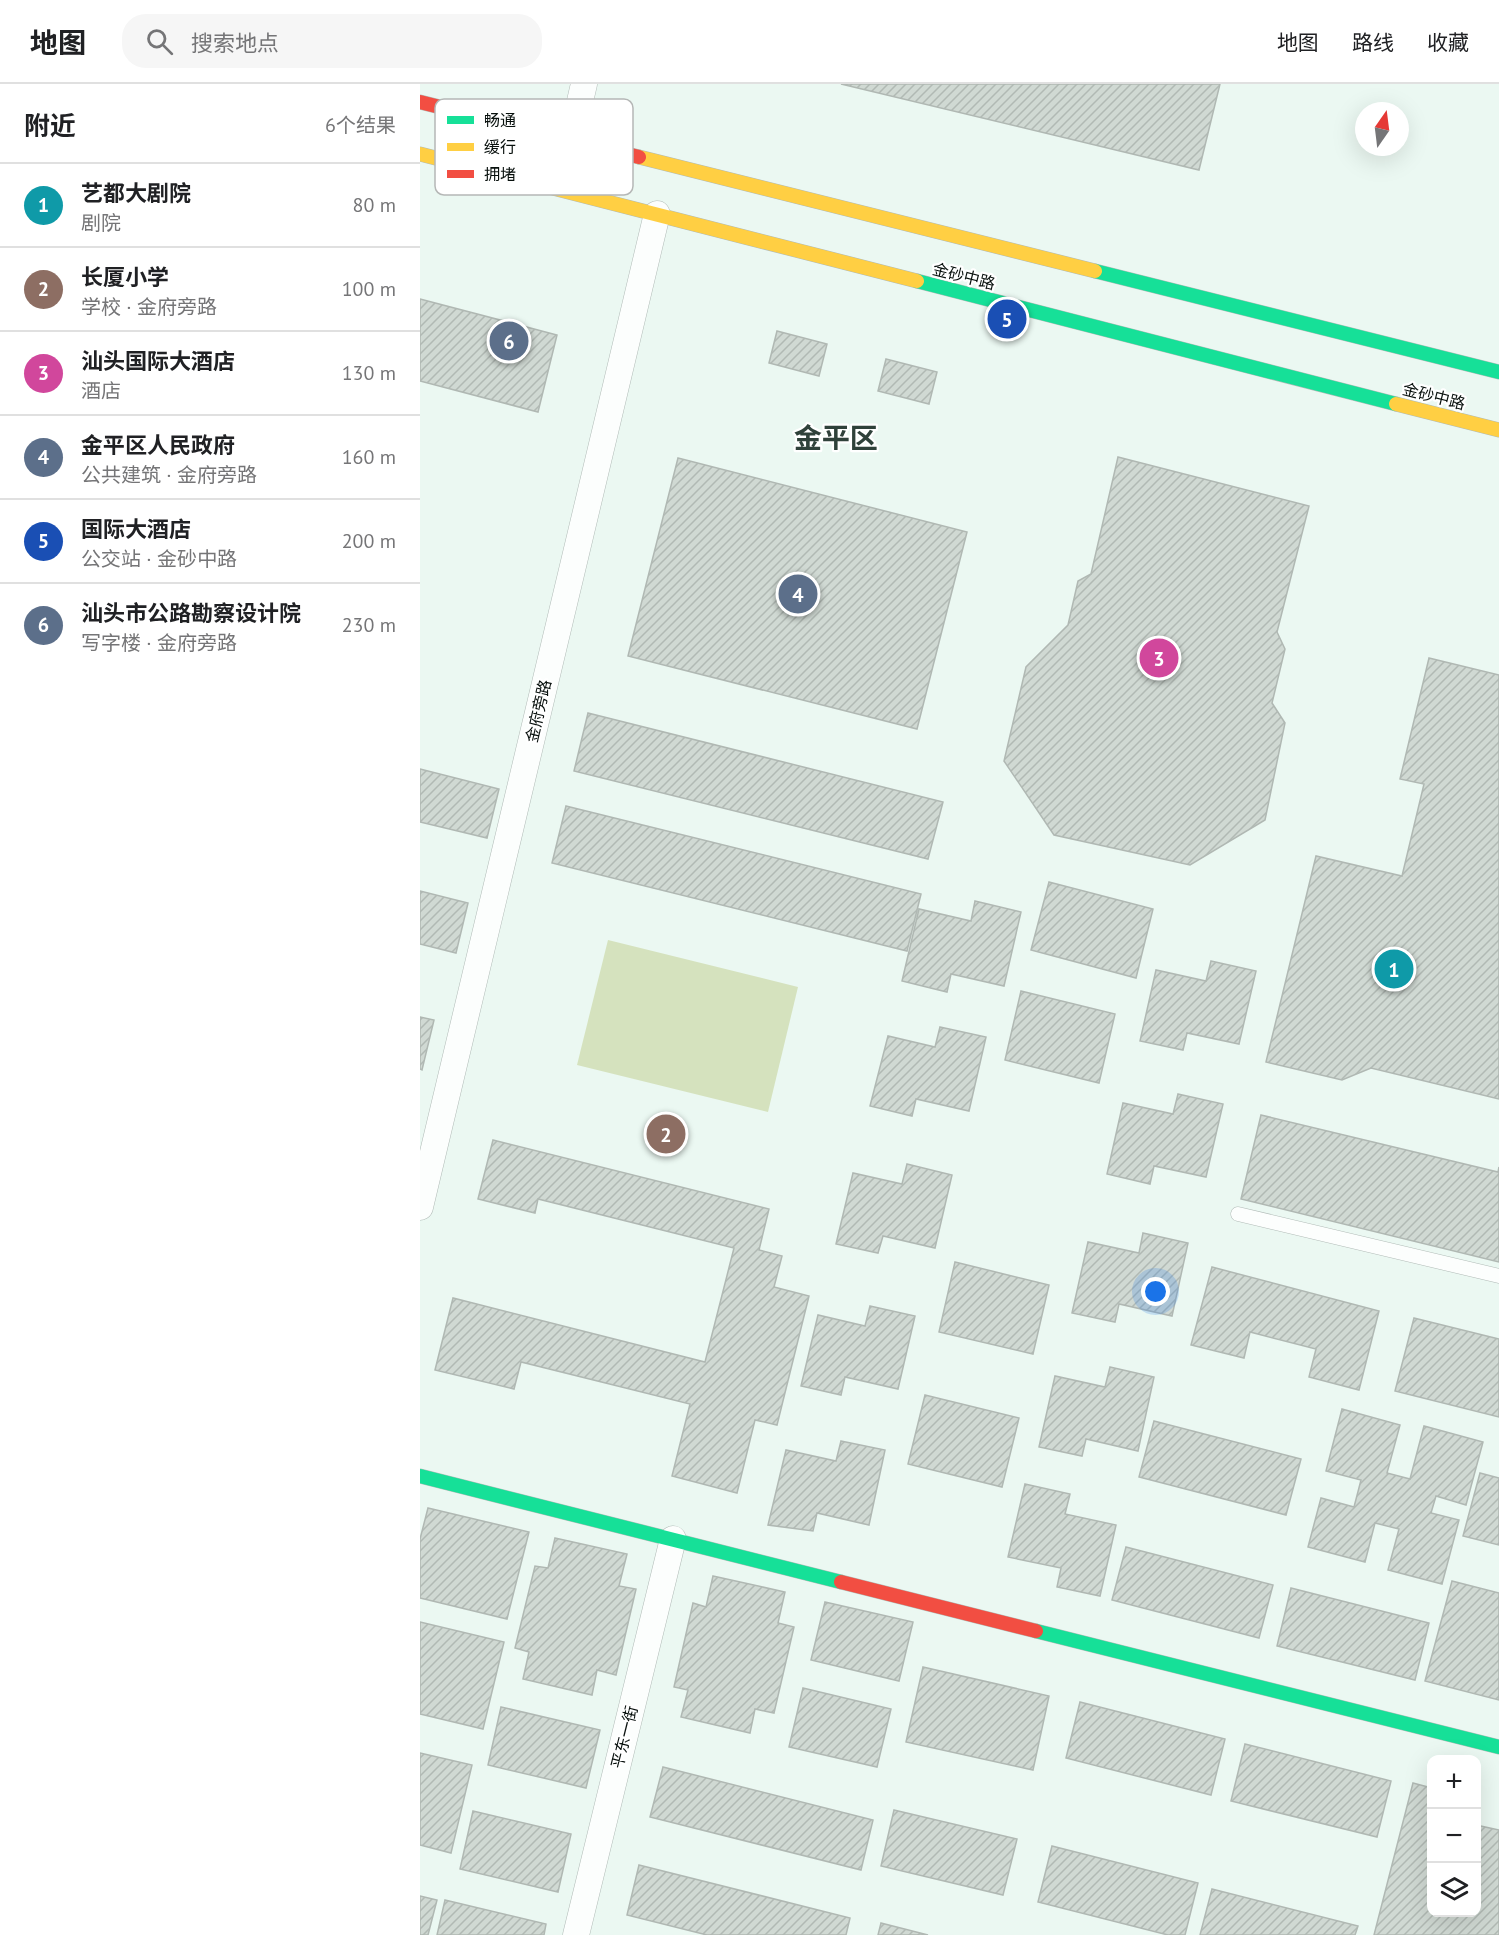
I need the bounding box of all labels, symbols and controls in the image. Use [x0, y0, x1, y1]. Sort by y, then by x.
search box [122, 14, 542, 68]
text: 地图 [30, 24, 86, 61]
icon: search [143, 25, 176, 58]
text: 搜索地点 [191, 29, 279, 57]
text: 地图 [1277, 29, 1319, 56]
text: 路线 [1352, 29, 1394, 56]
text: 收藏 [1427, 29, 1469, 56]
legend [435, 99, 633, 195]
north arrow [1355, 102, 1409, 156]
text: 附近 [24, 109, 76, 142]
text: 畅通 [484, 110, 516, 130]
text: 6个结果 [325, 112, 396, 138]
text: 缓行 [484, 137, 516, 157]
text: 拥堵 [484, 164, 516, 184]
text: 艺都大剧院 [81, 179, 191, 207]
text: 1 [38, 192, 49, 218]
text: 80 m [353, 192, 396, 218]
text: 剧院 [81, 210, 121, 236]
street label: 金砂中路 [931, 259, 997, 293]
text: 长厦小学 [81, 263, 169, 291]
text: 2 [38, 276, 49, 302]
text: 100 m [342, 276, 396, 302]
text: 学校 · 金府旁路 [81, 294, 217, 320]
pin: 5 [988, 296, 1026, 342]
pin: 6 [490, 318, 529, 364]
text: 汕头国际大酒店 [81, 347, 235, 375]
text: 3 [38, 360, 49, 386]
text: 130 m [342, 360, 396, 386]
text: 酒店 [81, 378, 121, 404]
street label: 金砂中路 [1401, 379, 1467, 413]
district label: 金平区 [794, 419, 878, 456]
text: 金平区人民政府 [81, 431, 235, 459]
text: 4 [38, 444, 49, 470]
text: 160 m [342, 444, 396, 470]
text: 公共建筑 · 金府旁路 [81, 462, 257, 488]
text: 国际大酒店 [81, 515, 191, 543]
text: 5 [38, 528, 49, 554]
text: 200 m [342, 528, 396, 554]
text: 公交站 · 金砂中路 [81, 546, 237, 572]
pin: 4 [778, 572, 818, 616]
text: 汕头市公路勘察设计院 [81, 599, 301, 627]
text: 6 [38, 612, 49, 638]
text: 230 m [342, 612, 396, 638]
text: 写字楼 · 金府旁路 [81, 630, 237, 656]
pin: 3 [1140, 636, 1178, 680]
street label: 金府旁路 [521, 678, 555, 744]
pin: 1 [1374, 946, 1414, 992]
pin: 2 [646, 1112, 686, 1156]
your location [1141, 1277, 1170, 1306]
street label: 平东一街 [607, 1704, 641, 1770]
map controls [1427, 1755, 1481, 1917]
button: + [1427, 1755, 1481, 1809]
button: − [1427, 1809, 1481, 1863]
button: layers [1427, 1863, 1481, 1917]

